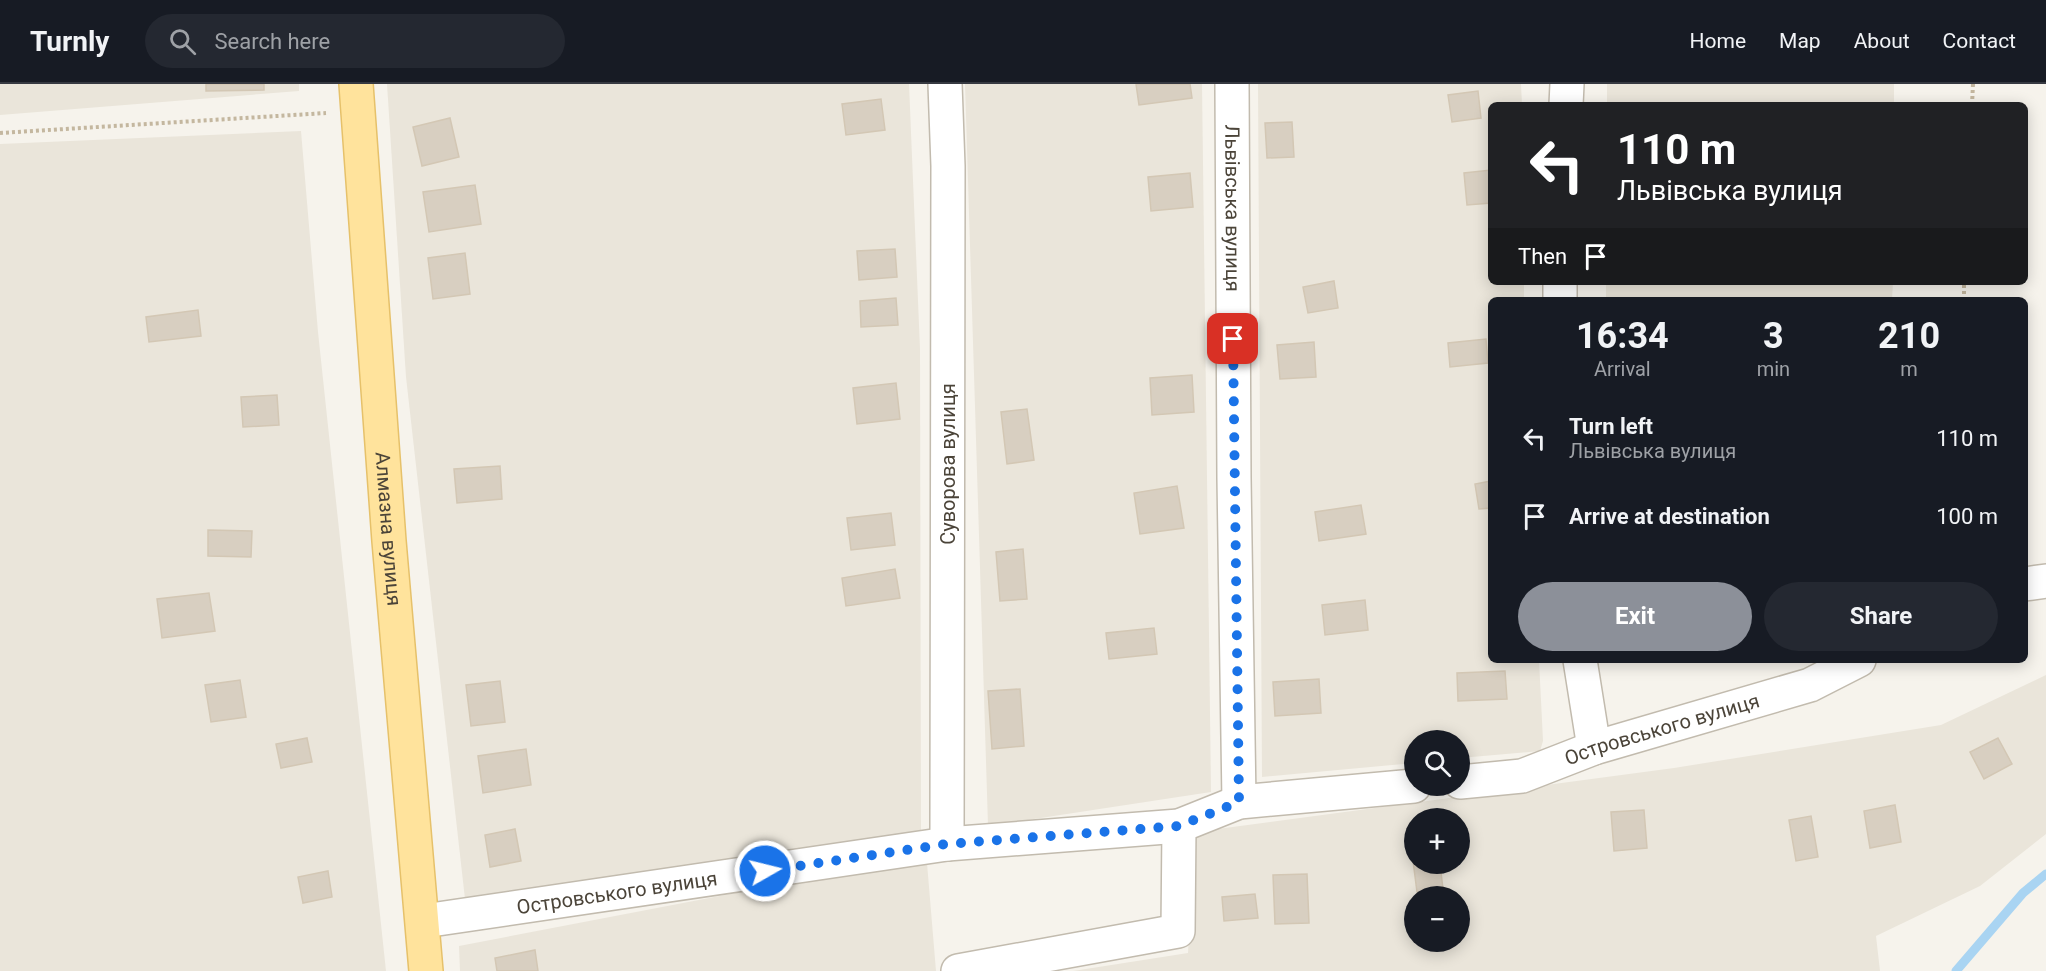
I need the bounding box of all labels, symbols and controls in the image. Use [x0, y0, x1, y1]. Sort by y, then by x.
search box [145, 14, 565, 68]
text: Turnly [30, 25, 109, 58]
icon: search [166, 25, 199, 58]
text: Search here [214, 29, 330, 54]
text: Home [1690, 29, 1746, 53]
text: Map [1779, 29, 1821, 53]
text: About [1854, 29, 1910, 53]
text: Contact [1943, 29, 2016, 53]
street label: Львівська вулиця [1220, 124, 1245, 292]
text: 110 m [1617, 125, 1736, 174]
icon: left [1518, 126, 1596, 204]
text: Львівська вулиця [1617, 175, 1843, 207]
icon: arrive [1579, 240, 1612, 273]
text: Then [1518, 244, 1567, 269]
pin [1207, 313, 1258, 364]
text: 16:34 [1576, 315, 1669, 357]
text: 3 [1763, 315, 1784, 357]
text: 210 [1878, 315, 1940, 357]
icon: arrive [1216, 322, 1249, 355]
text: Arrival [1594, 357, 1651, 381]
text: min [1757, 357, 1790, 381]
text: m [1900, 357, 1918, 381]
street label: Суворова вулиця [936, 383, 960, 545]
text: Turn left [1569, 414, 1653, 439]
icon: left [1518, 422, 1551, 455]
text: 110 m [1936, 426, 1998, 451]
text: Львівська вулиця [1569, 439, 1736, 463]
street label: Алмазна вулиця [371, 451, 407, 607]
icon: arrive [1518, 500, 1551, 533]
text: Arrive at destination [1569, 504, 1770, 529]
text: 100 m [1936, 504, 1998, 529]
button: Exit [1518, 582, 1752, 651]
button: Share [1764, 582, 1998, 651]
street label: Островського вулиця [1561, 688, 1762, 770]
map controls [1404, 730, 1470, 952]
button: search [1404, 730, 1470, 796]
button: + [1404, 808, 1470, 874]
position arrow [733, 839, 797, 903]
street label: Островського вулиця [515, 866, 719, 919]
button: − [1404, 886, 1470, 952]

